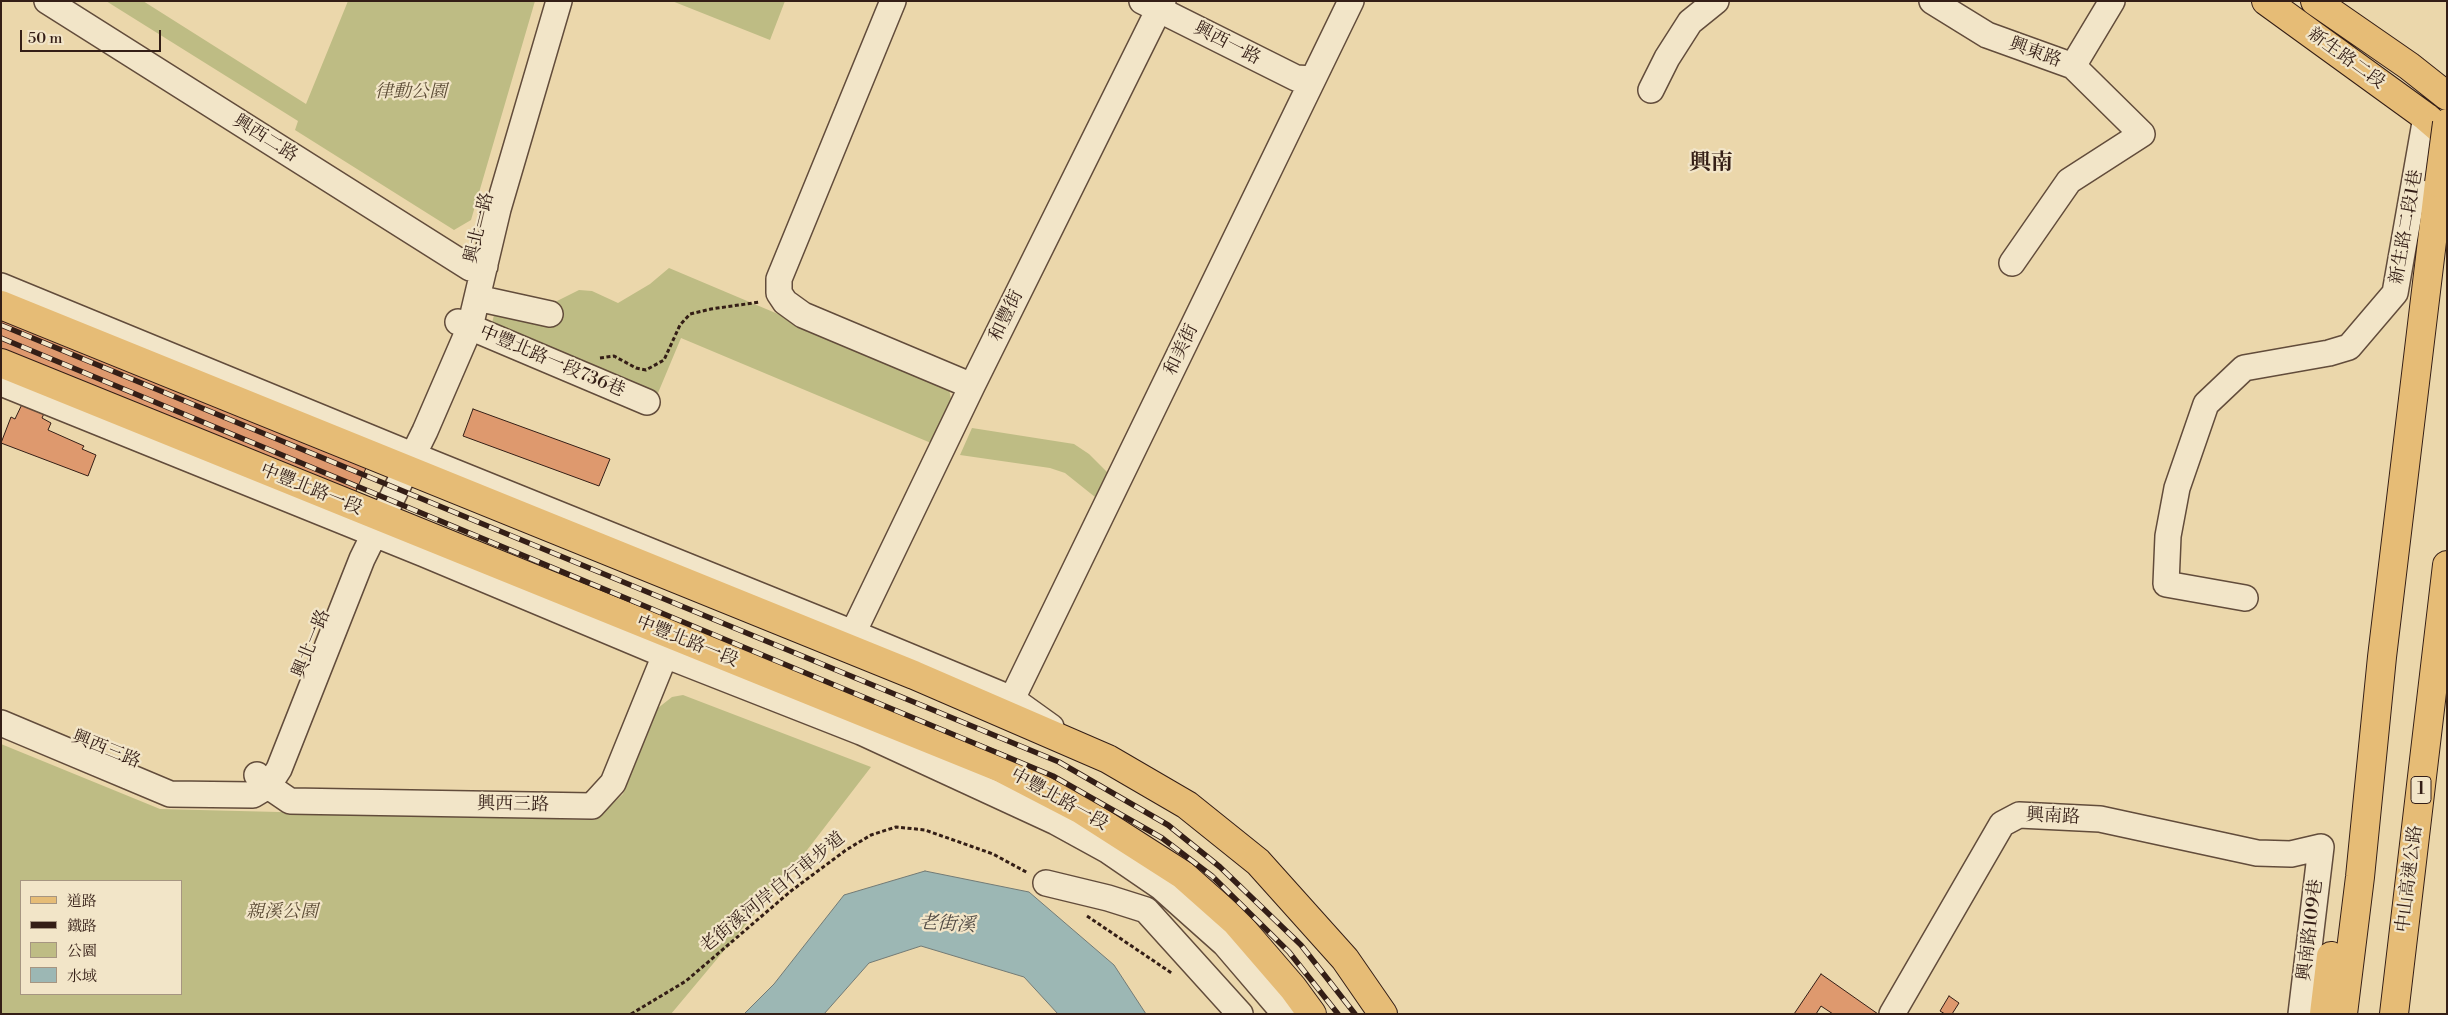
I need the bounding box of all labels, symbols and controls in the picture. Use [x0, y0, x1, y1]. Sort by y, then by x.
street label: 興西一路 [1190, 18, 1264, 70]
scale bar [22, 20, 164, 52]
street label: 新生路二段 [2303, 24, 2389, 94]
text: 50 m [28, 29, 62, 48]
street label: 興東路 [2006, 34, 2064, 72]
park label: 律動公園 [375, 82, 447, 104]
street label: 興西二路 [229, 111, 301, 167]
district label: 興南 [1689, 151, 1733, 177]
street label: 新生路二段1巷 [2386, 168, 2428, 286]
street label: 興北一路 [461, 190, 499, 266]
street label: 和豐街 [985, 287, 1029, 345]
street label: 和美街 [1160, 321, 1204, 379]
street label: 中豐北路一段736巷 [476, 322, 628, 402]
street label: 中豐北路一段 [257, 460, 365, 520]
street label: 興北一路 [289, 607, 335, 681]
street label: 中豐北路一段 [633, 612, 741, 672]
street label: 興西三路 [69, 727, 143, 773]
street label: 中豐北路一段 [1007, 764, 1111, 836]
road number: 1 [2411, 776, 2431, 804]
street label: 興西三路 [477, 794, 549, 816]
street label: 興南路 [2025, 805, 2081, 829]
street label: 中山高速公路 [2393, 824, 2427, 934]
street label: 老街溪河岸自行車步道 [696, 828, 850, 958]
street label: 興南路109巷 [2294, 878, 2328, 982]
legend [20, 880, 182, 995]
text: 道路 [67, 892, 97, 911]
park label: 親溪公園 [246, 902, 318, 924]
water label: 老街溪 [918, 912, 976, 938]
text: 鐵路 [67, 917, 97, 936]
text: 公園 [67, 942, 97, 961]
text: 水域 [67, 967, 97, 986]

